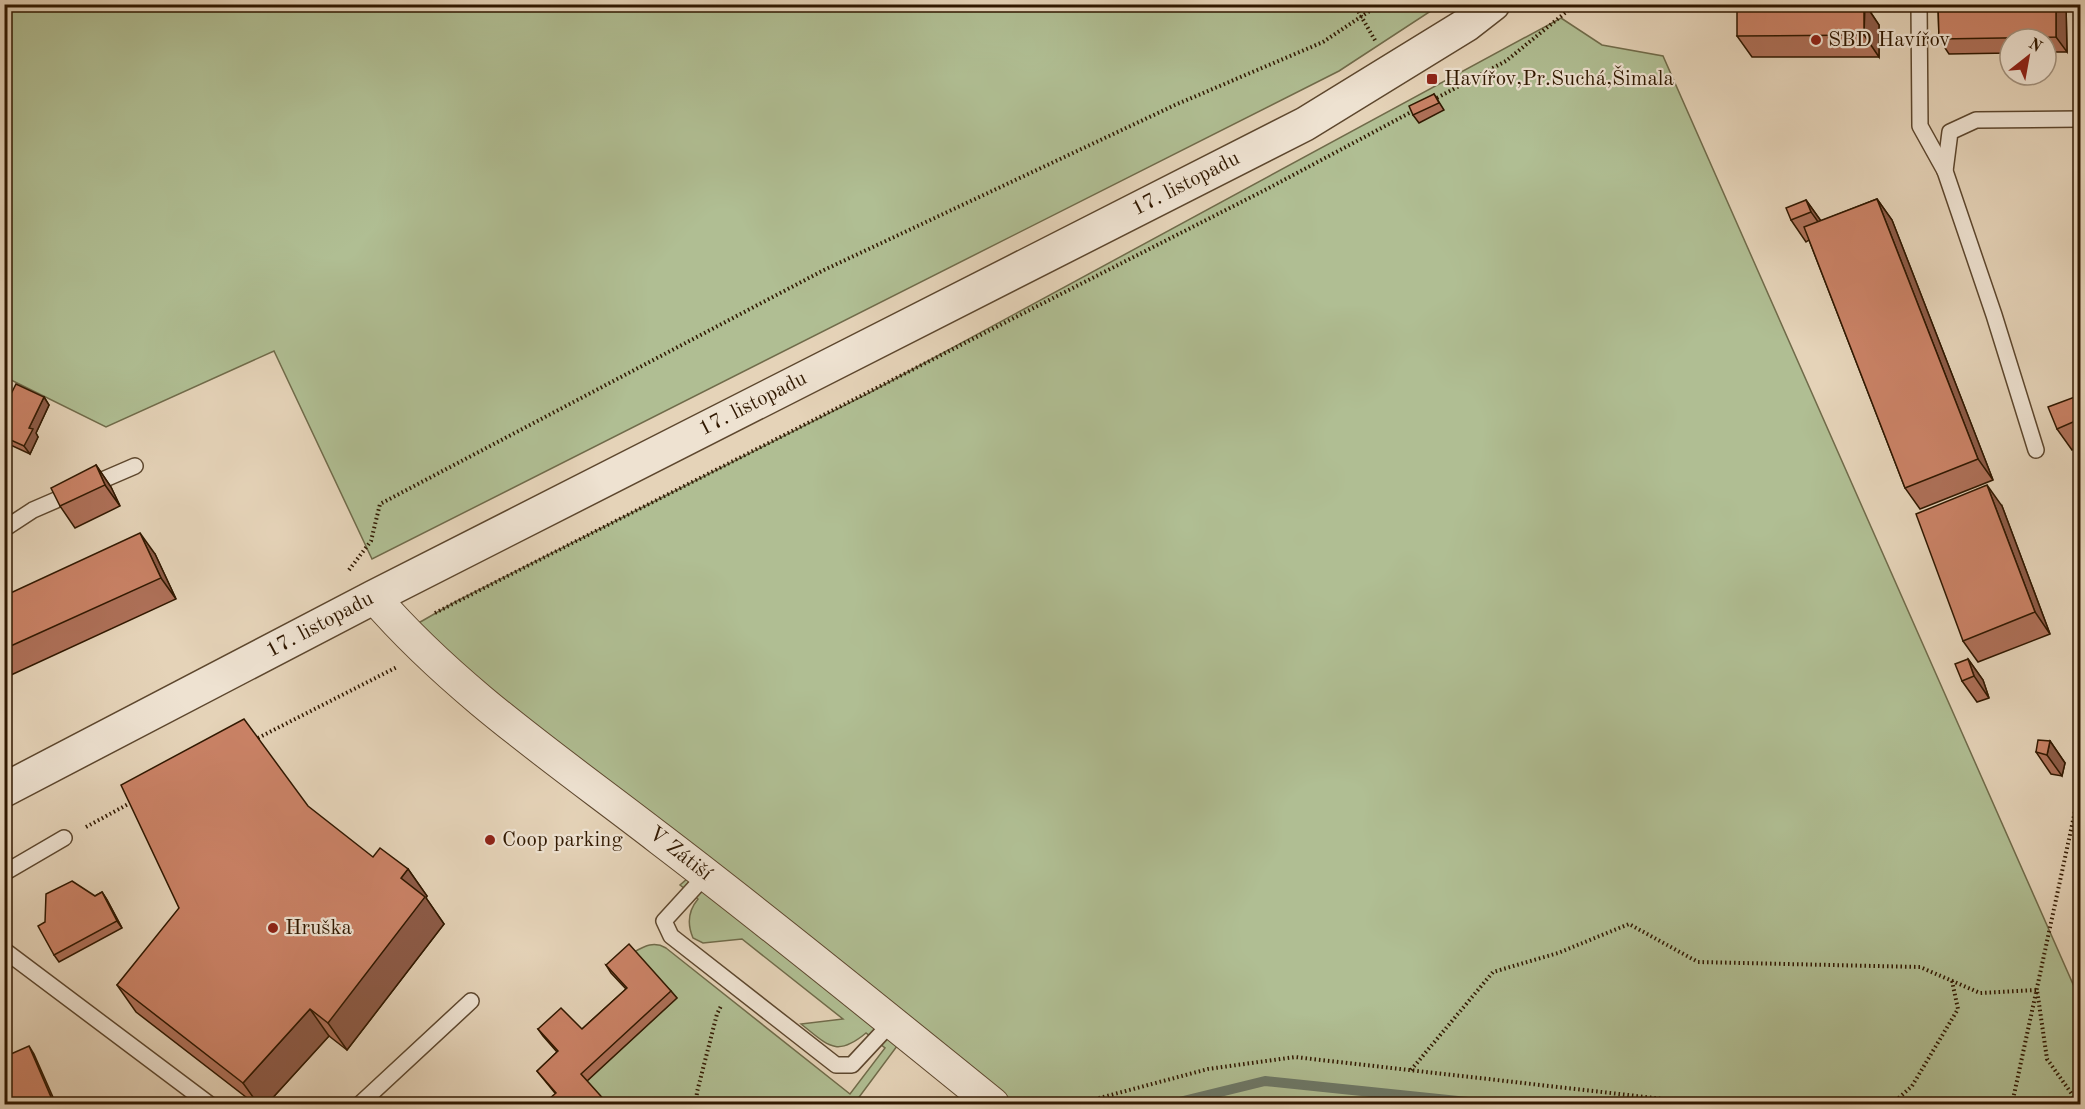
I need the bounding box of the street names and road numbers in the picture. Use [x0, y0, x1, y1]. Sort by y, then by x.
street label: 17. listopadu [1129, 148, 1243, 220]
street label: 17. listopadu [696, 368, 810, 440]
street label: 17. listopadu [263, 588, 377, 662]
street label: V Zátiší [644, 823, 716, 885]

